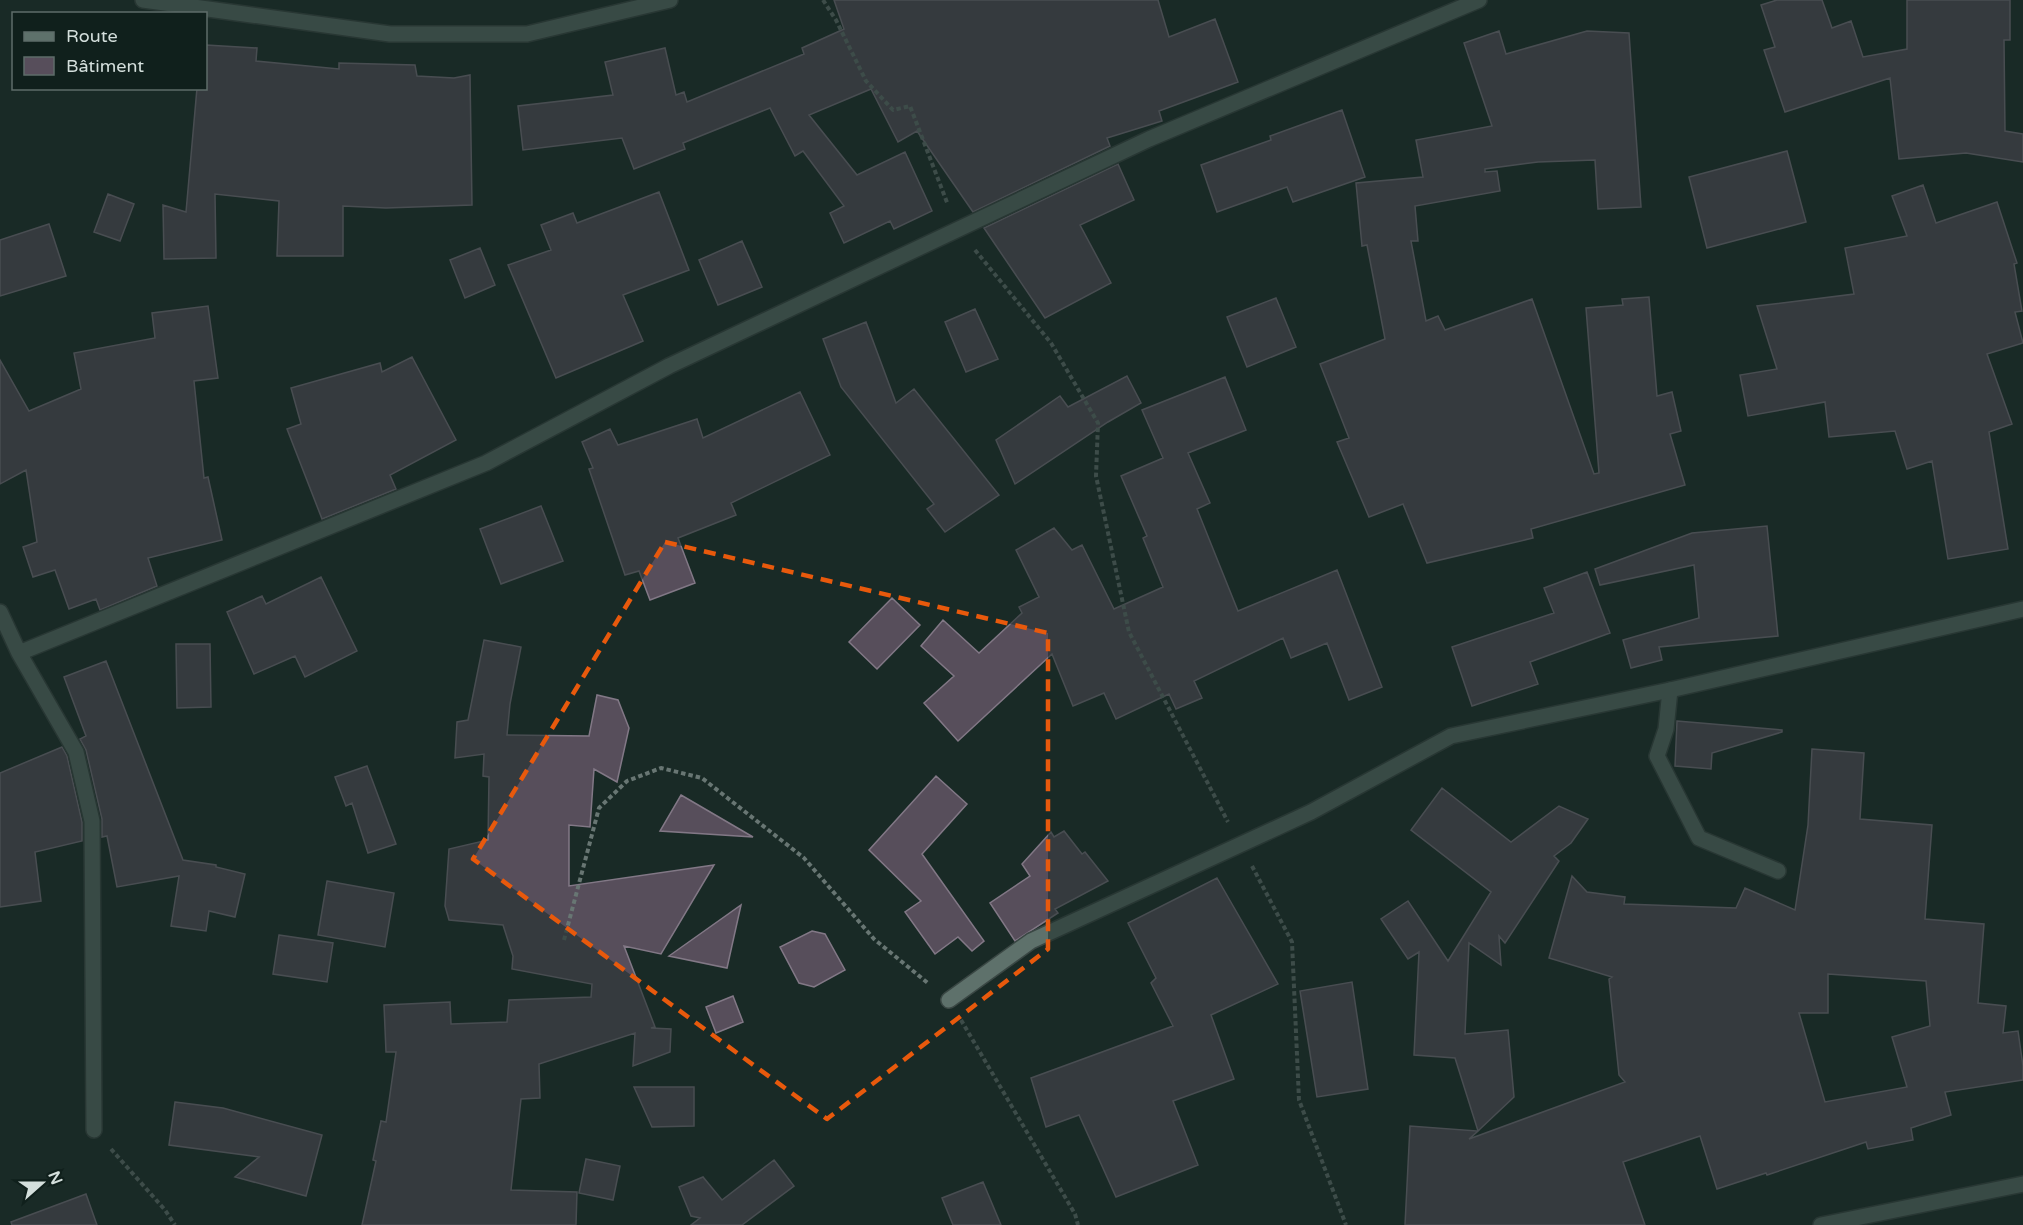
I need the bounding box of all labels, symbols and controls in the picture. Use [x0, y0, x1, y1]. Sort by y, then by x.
legend [12, 12, 207, 90]
text: Route [66, 25, 118, 47]
text: Bâtiment [66, 55, 144, 77]
north arrow [12, 1153, 72, 1213]
text: N [43, 1168, 67, 1188]

